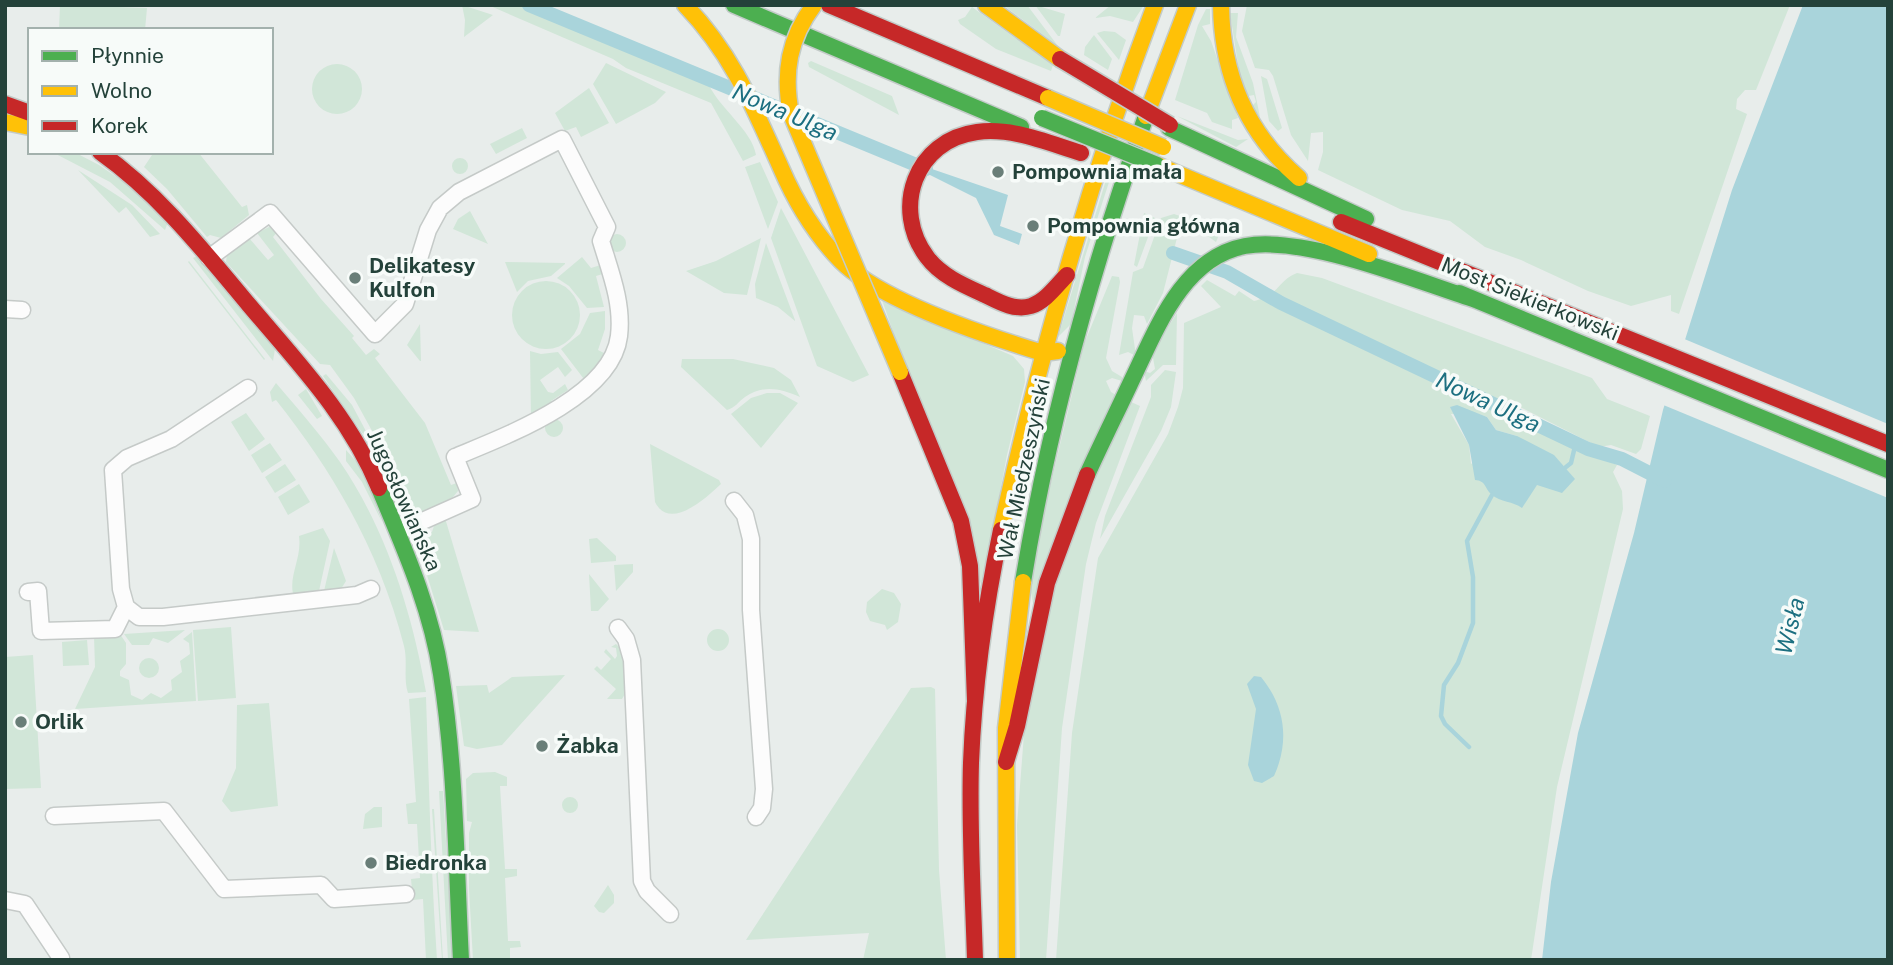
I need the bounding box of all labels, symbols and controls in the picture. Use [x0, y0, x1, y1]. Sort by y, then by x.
legend [28, 28, 273, 154]
text: Płynnie [91, 43, 164, 68]
water label: Nowa Ulga [728, 77, 842, 146]
text: Wolno [91, 78, 152, 103]
text: Korek [91, 113, 149, 138]
place label: Pompownia mała [1012, 159, 1182, 184]
marker: Pompownia mała [990, 164, 1006, 180]
place label: Pompownia główna [1047, 213, 1240, 238]
marker: Pompownia główna [1025, 218, 1041, 234]
street label: Most Siekierkowski [1438, 252, 1622, 346]
place label: Delikatesy Kulfon [369, 253, 475, 302]
marker: Delikatesy Kulfon [347, 270, 363, 286]
water label: Nowa Ulga [1432, 366, 1545, 437]
street label: Wał Miedzeszyński [992, 376, 1055, 562]
street label: Jugosłowiańska [362, 425, 447, 575]
water label: Wisła [1769, 594, 1810, 657]
place label: Orlik [35, 709, 84, 734]
marker: Orlik [13, 714, 29, 730]
place label: Żabka [556, 733, 619, 758]
marker: Żabka [534, 738, 550, 754]
place label: Biedronka [385, 850, 487, 875]
marker: Biedronka [363, 855, 379, 871]

